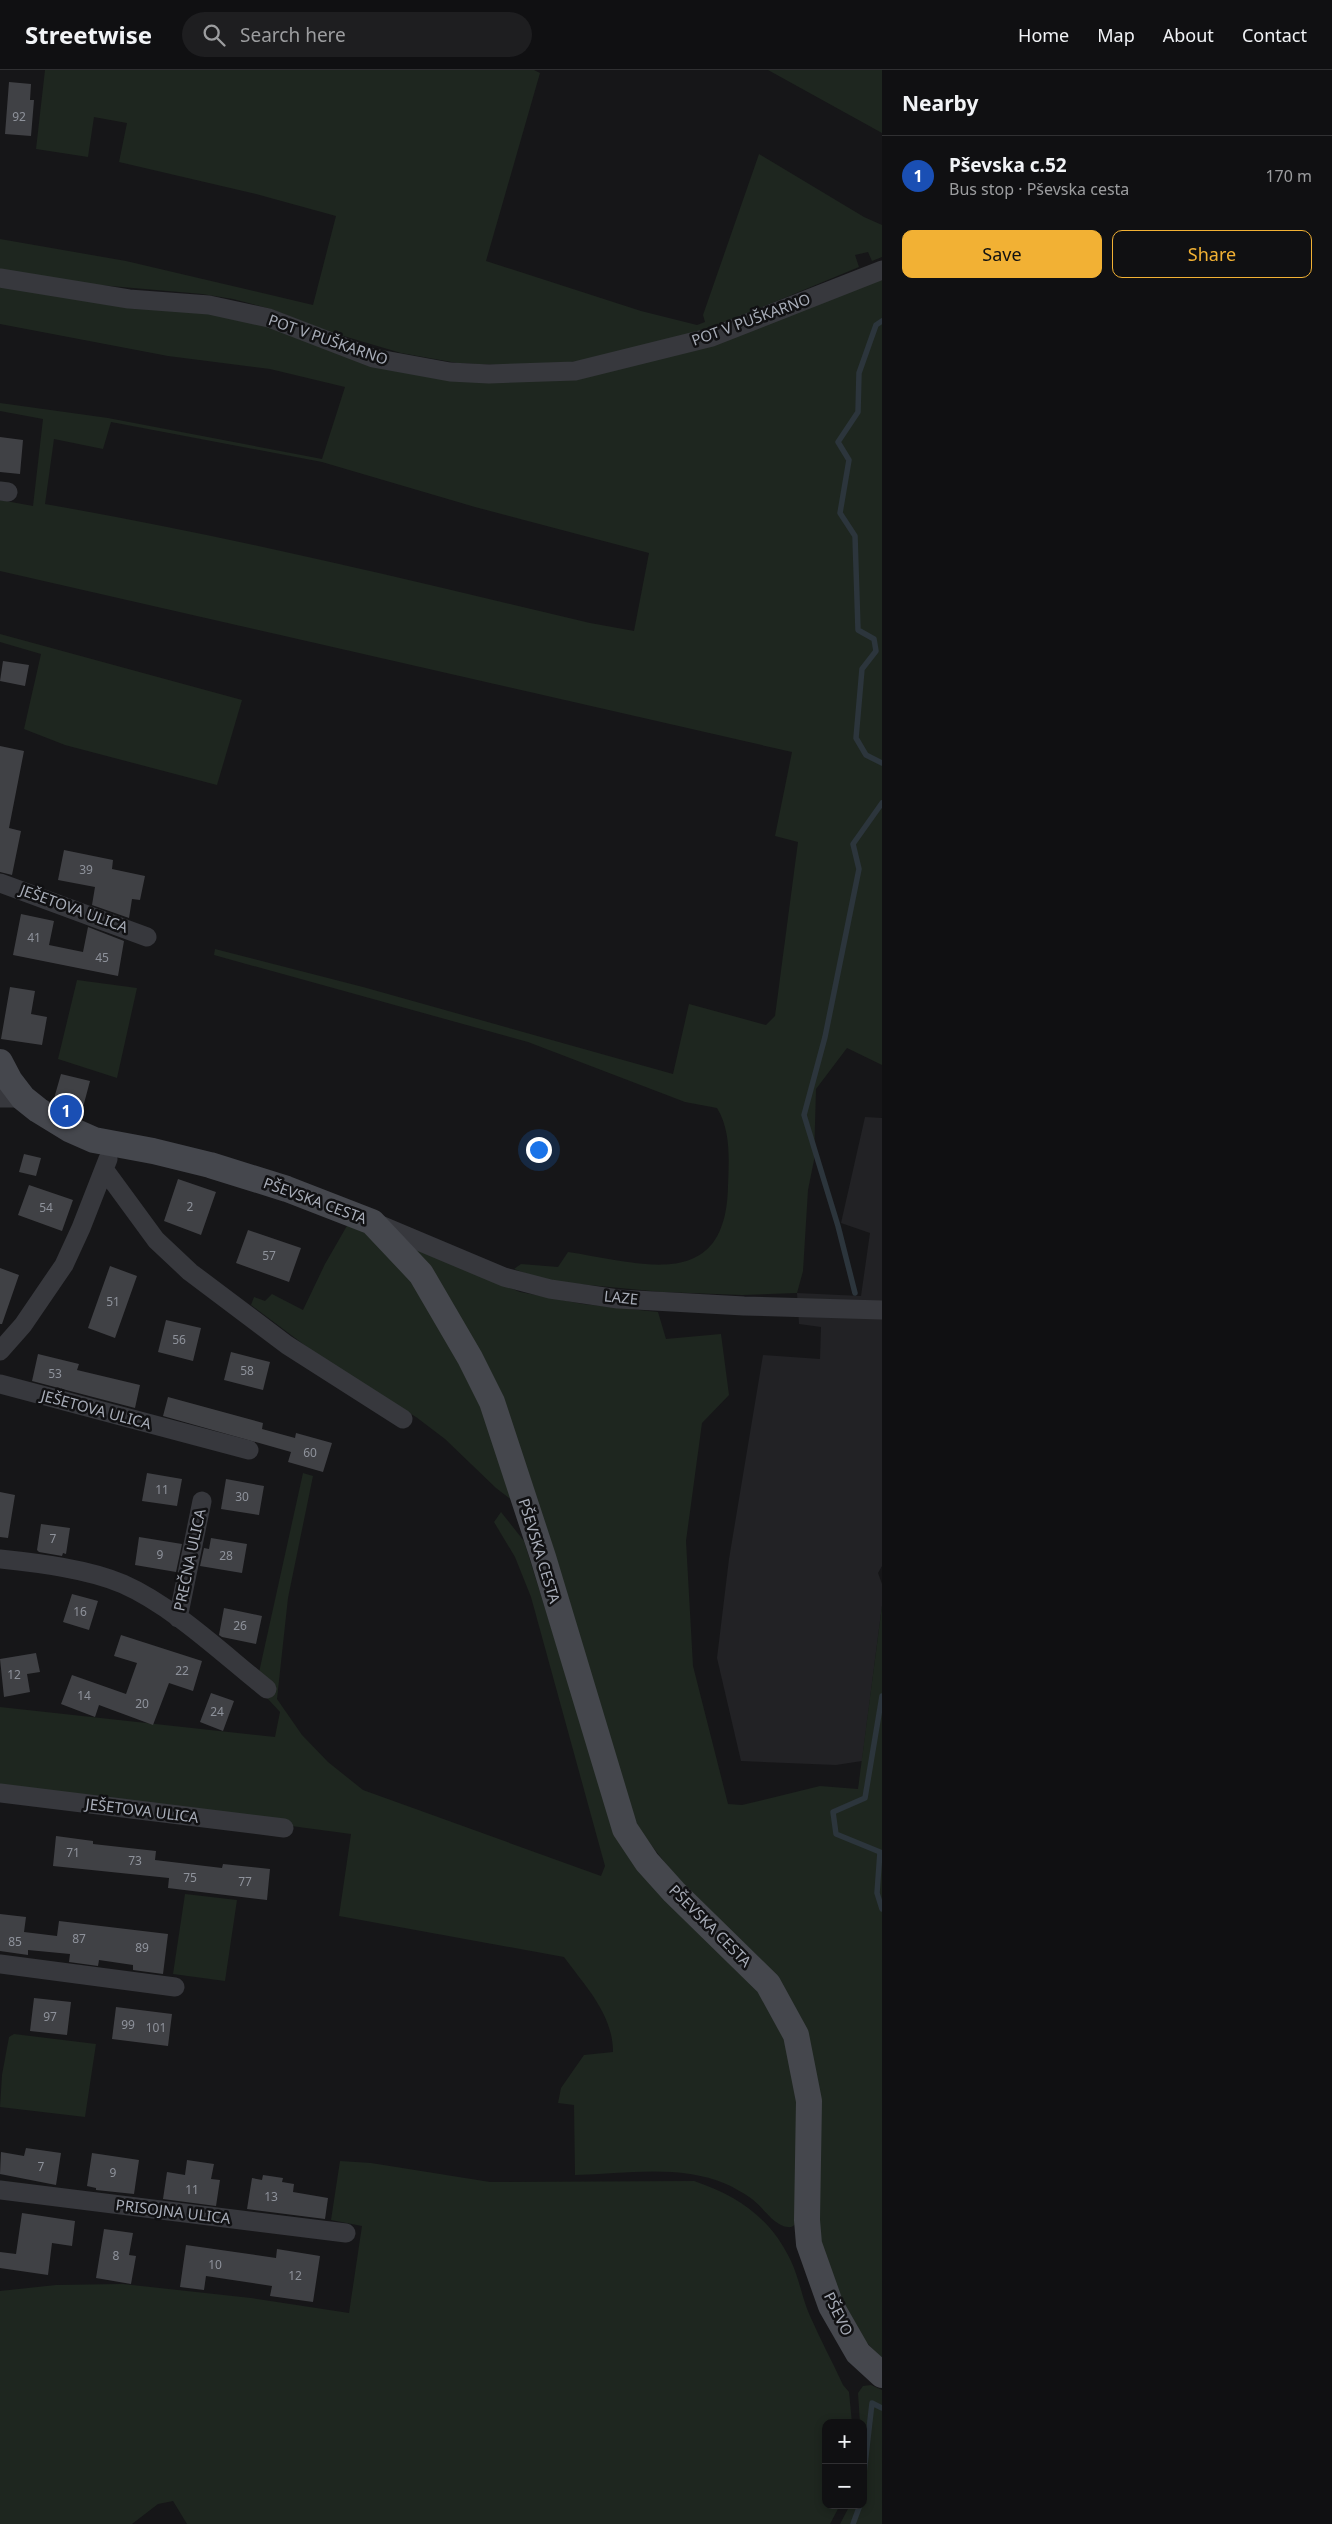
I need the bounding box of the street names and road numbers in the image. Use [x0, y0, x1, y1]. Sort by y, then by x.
street label: POT V PUŠKARNO [688, 288, 813, 350]
street label: POT V PUŠKARNO [266, 309, 391, 369]
street label: JEŠETOVA ULICA [16, 879, 131, 937]
street label: PŠEVSKA CESTA [261, 1172, 370, 1228]
street label: LAZE [603, 1285, 639, 1309]
street label: JEŠETOVA ULICA [37, 1384, 154, 1433]
street label: PŠEVSKA CESTA [515, 1496, 566, 1606]
street label: PREČNA ULICA [168, 1506, 210, 1613]
street label: JEŠETOVA ULICA [83, 1793, 200, 1827]
street label: PŠEVSKA CESTA [665, 1880, 756, 1971]
street label: PRISOJNA ULICA [115, 2194, 232, 2228]
street label: PŠEVO [820, 2288, 858, 2339]

